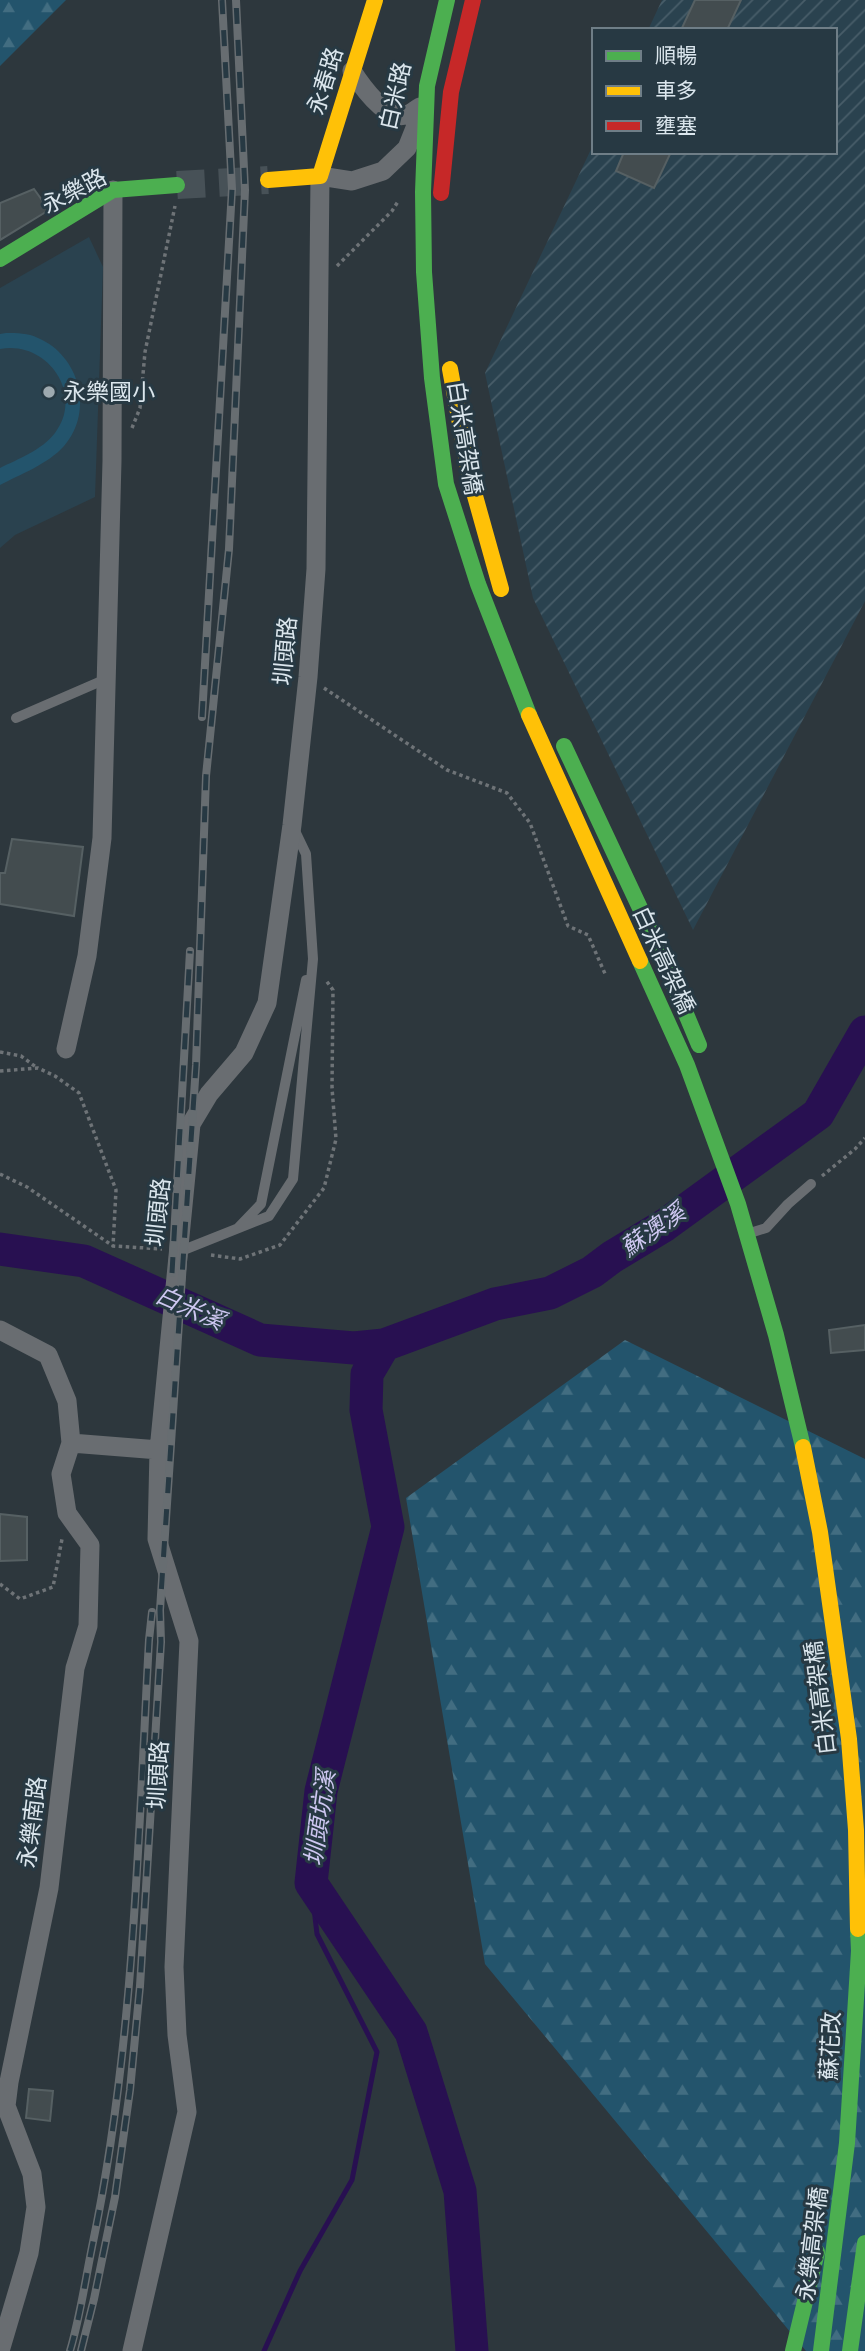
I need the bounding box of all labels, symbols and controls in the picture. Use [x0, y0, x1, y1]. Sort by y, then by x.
legend [592, 28, 837, 154]
text: 順暢 [655, 43, 697, 69]
street label: 永春路 [302, 44, 348, 118]
street label: 白米路 [374, 59, 416, 133]
text: 車多 [655, 78, 697, 104]
text: 壅塞 [655, 113, 697, 139]
street label: 永樂路 [37, 162, 111, 220]
place label: 永樂國小 [63, 378, 155, 406]
street label: 白米高架橋 [442, 379, 488, 497]
marker: 永樂國小 [41, 384, 57, 400]
street label: 圳頭路 [268, 615, 302, 687]
street label: 白米高架橋 [627, 902, 701, 1018]
street label: 圳頭路 [140, 1176, 176, 1248]
water label: 蘇澳溪 [615, 1196, 693, 1262]
water label: 白米溪 [151, 1281, 231, 1337]
street label: 白米高架橋 [799, 1639, 841, 1757]
street label: 圳頭路 [142, 1740, 174, 1810]
water label: 圳頭坑溪 [299, 1766, 341, 1867]
street label: 永樂南路 [12, 1775, 52, 1869]
street label: 蘇花改 [814, 2011, 846, 2081]
street label: 永樂高架橋 [791, 2185, 833, 2303]

